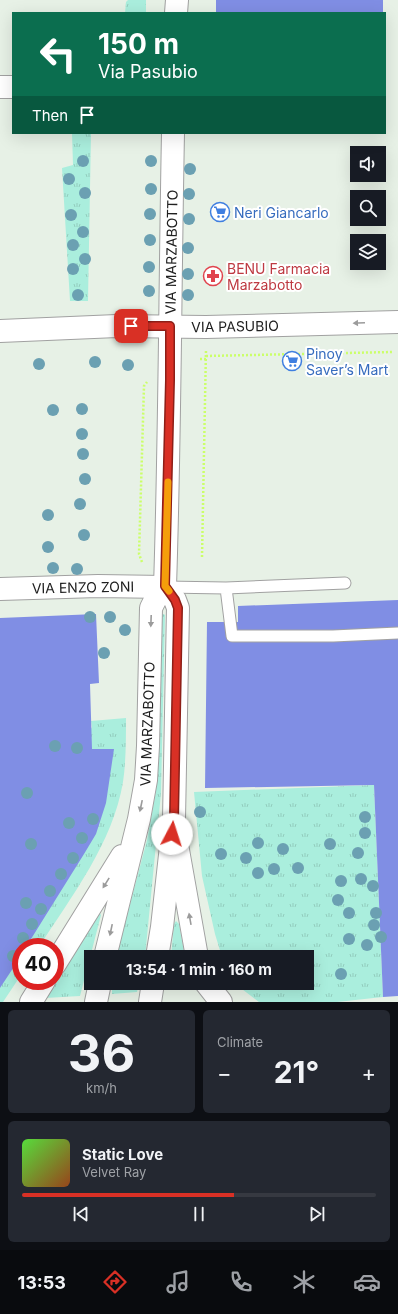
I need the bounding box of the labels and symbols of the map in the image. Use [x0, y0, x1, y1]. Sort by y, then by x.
street label: VIA MARZABOTTO [161, 190, 181, 314]
supermarket icon: Neri Giancarlo [209, 201, 231, 223]
place label: Neri Giancarlo [234, 204, 329, 221]
place label: BENU Farmacia Marzabotto [227, 260, 330, 293]
pharmacy icon: BENU Farmacia Marzabotto [202, 265, 224, 287]
pin [114, 309, 148, 343]
street label: VIA PASUBIO [191, 317, 279, 335]
one-way arrow [353, 320, 365, 327]
place label: Pinoy Saver’s Mart [306, 345, 389, 378]
supermarket icon: Pinoy Saver’s Mart [281, 350, 303, 372]
street label: VIA ENZO ZONI [32, 578, 134, 596]
one-way arrow [148, 615, 154, 628]
street label: VIA MARZABOTTO [136, 661, 158, 787]
one-way arrow [138, 800, 144, 813]
position arrow [151, 813, 193, 855]
one-way arrow [102, 877, 109, 889]
one-way arrow [187, 913, 193, 925]
one-way arrow [108, 924, 114, 936]
speed limit sign: 40 [12, 938, 64, 990]

